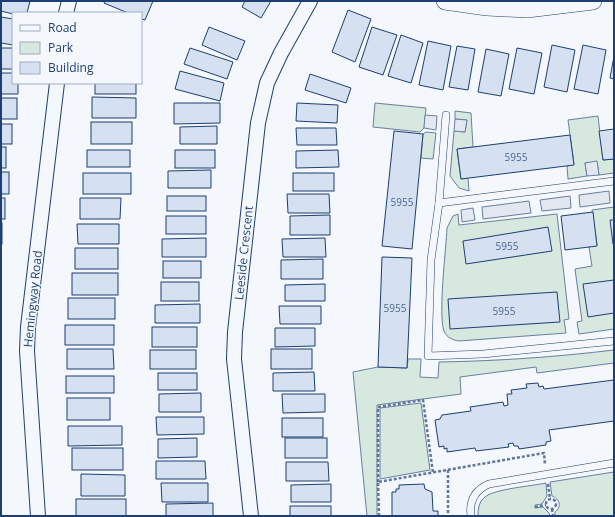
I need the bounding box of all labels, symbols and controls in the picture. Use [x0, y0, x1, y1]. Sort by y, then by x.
legend [12, 12, 142, 84]
text: Road [48, 19, 77, 36]
text: Park [48, 39, 74, 56]
text: Building [48, 59, 94, 76]
house number: 5955 [505, 150, 528, 164]
house number: 5955 [391, 195, 414, 209]
street label: Leeside Crescent [230, 205, 257, 301]
house number: 5955 [496, 239, 519, 253]
street label: Hemingway Road [19, 250, 46, 348]
house number: 5955 [384, 301, 407, 315]
house number: 5955 [493, 304, 516, 318]

